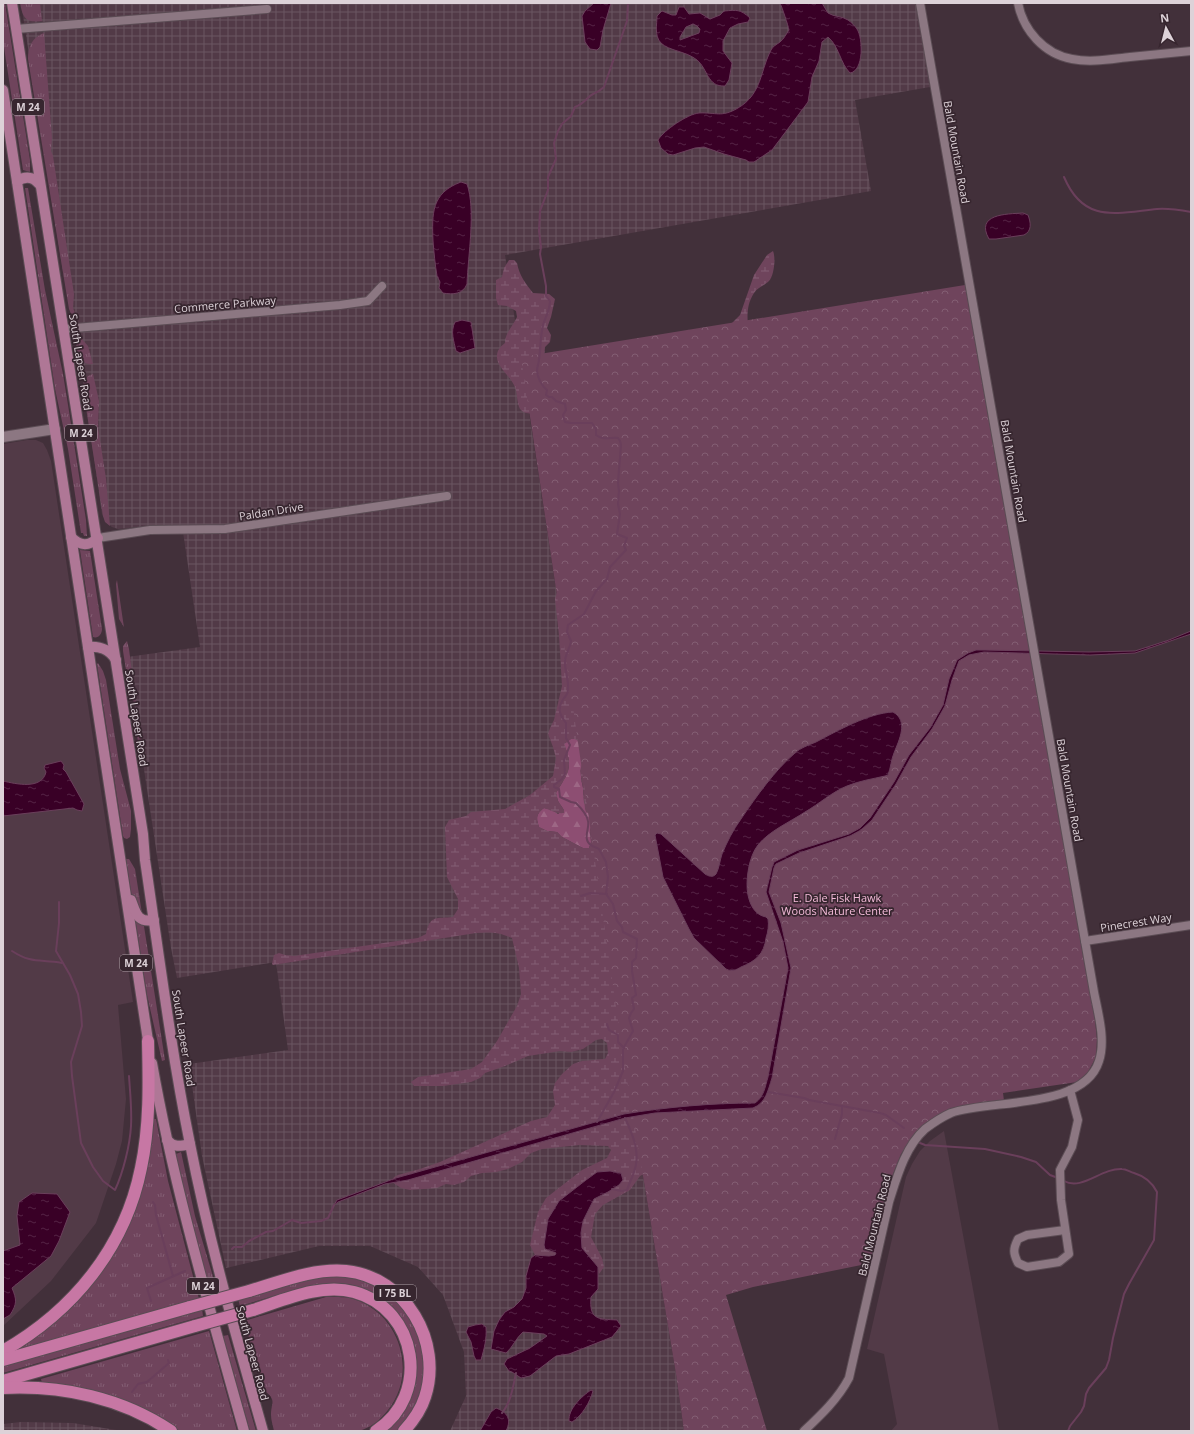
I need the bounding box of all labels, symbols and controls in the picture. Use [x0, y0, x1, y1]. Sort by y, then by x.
north arrow [1146, 8, 1186, 48]
text: N [1159, 10, 1170, 26]
road number: M 24 [12, 99, 44, 115]
street label: Bald Mountain Road [941, 99, 973, 205]
street label: Commerce Parkway [174, 292, 277, 316]
street label: South Lapeer Road [66, 313, 96, 411]
street label: Bald Mountain Road [998, 418, 1030, 524]
road number: M 24 [65, 425, 97, 441]
street label: Paldan Drive [238, 499, 304, 523]
street label: South Lapeer Road [122, 669, 152, 767]
street label: Bald Mountain Road [1054, 737, 1086, 843]
park label: E. Dale Fisk Hawk Woods Nature Center [781, 890, 893, 918]
street label: Pinecrest Way [1099, 909, 1173, 935]
road number: M 24 [120, 955, 152, 971]
street label: South Lapeer Road [169, 989, 199, 1087]
street label: Bald Mountain Road [854, 1173, 894, 1277]
road number: M 24 [187, 1278, 219, 1294]
road number: I 75 BL [374, 1285, 416, 1301]
street label: South Lapeer Road [233, 1304, 273, 1402]

